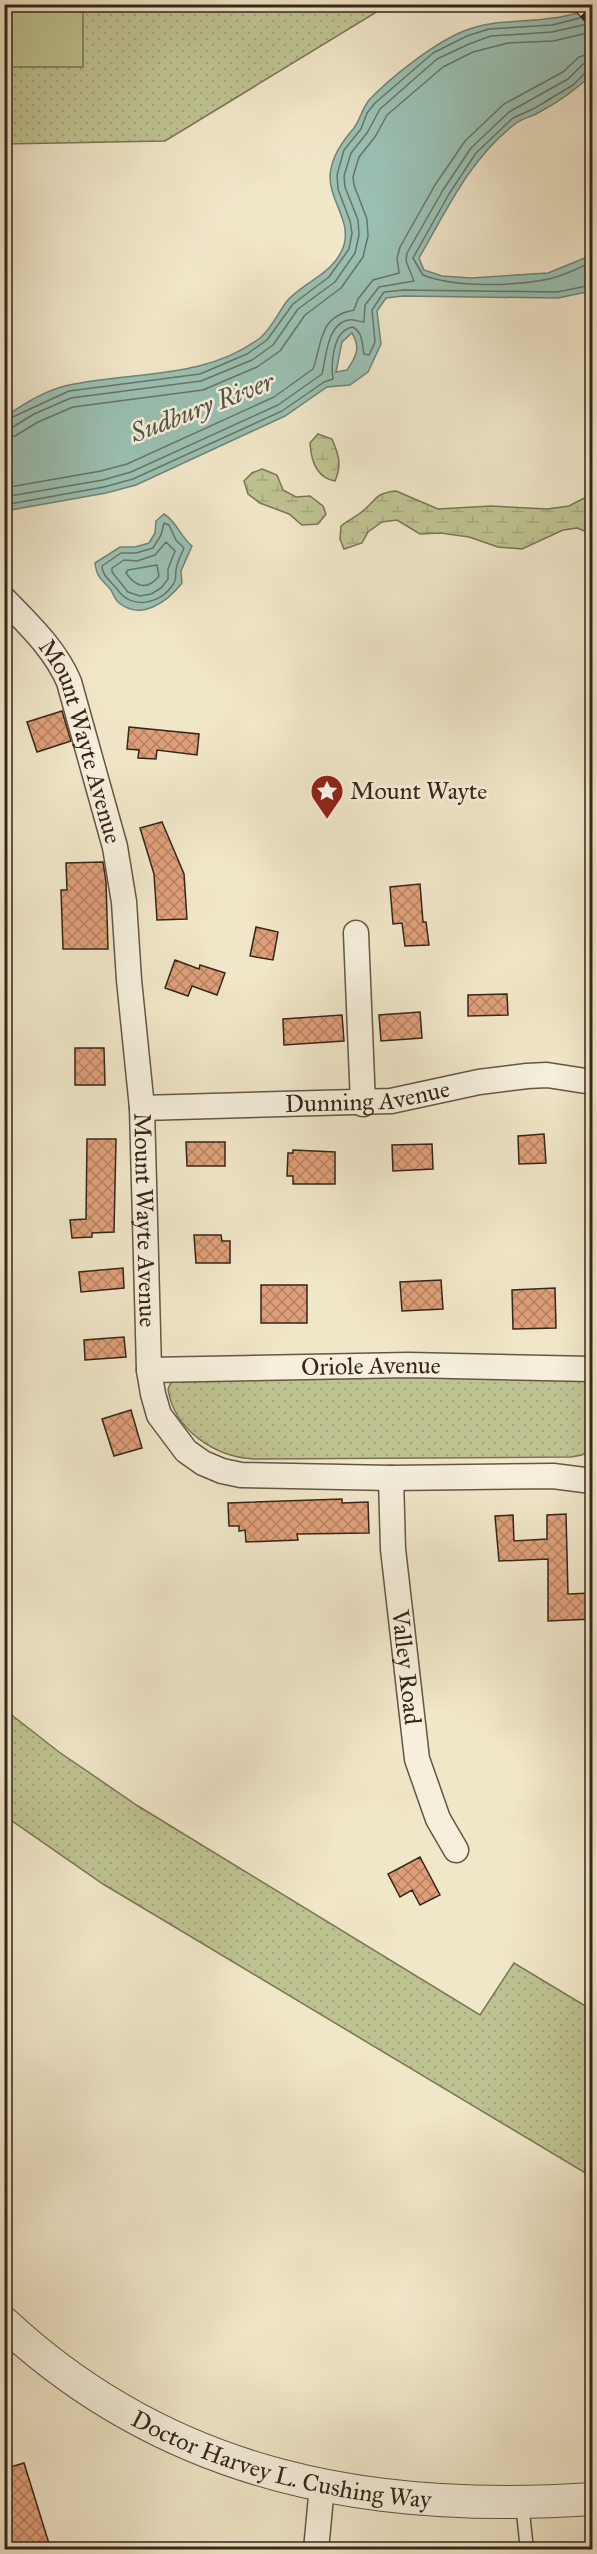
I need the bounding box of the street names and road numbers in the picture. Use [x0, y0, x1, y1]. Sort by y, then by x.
street label: Mount Wayte Avenue [32, 633, 128, 847]
street label: Dunning Avenue [285, 1074, 453, 1119]
street label: Mount Wayte Avenue [127, 1112, 163, 1328]
street label: Oriole Avenue [301, 1350, 441, 1382]
street label: Valley Road [385, 1607, 428, 1726]
street label: Doctor Harvey L. Cushing Way [126, 2404, 433, 2515]

